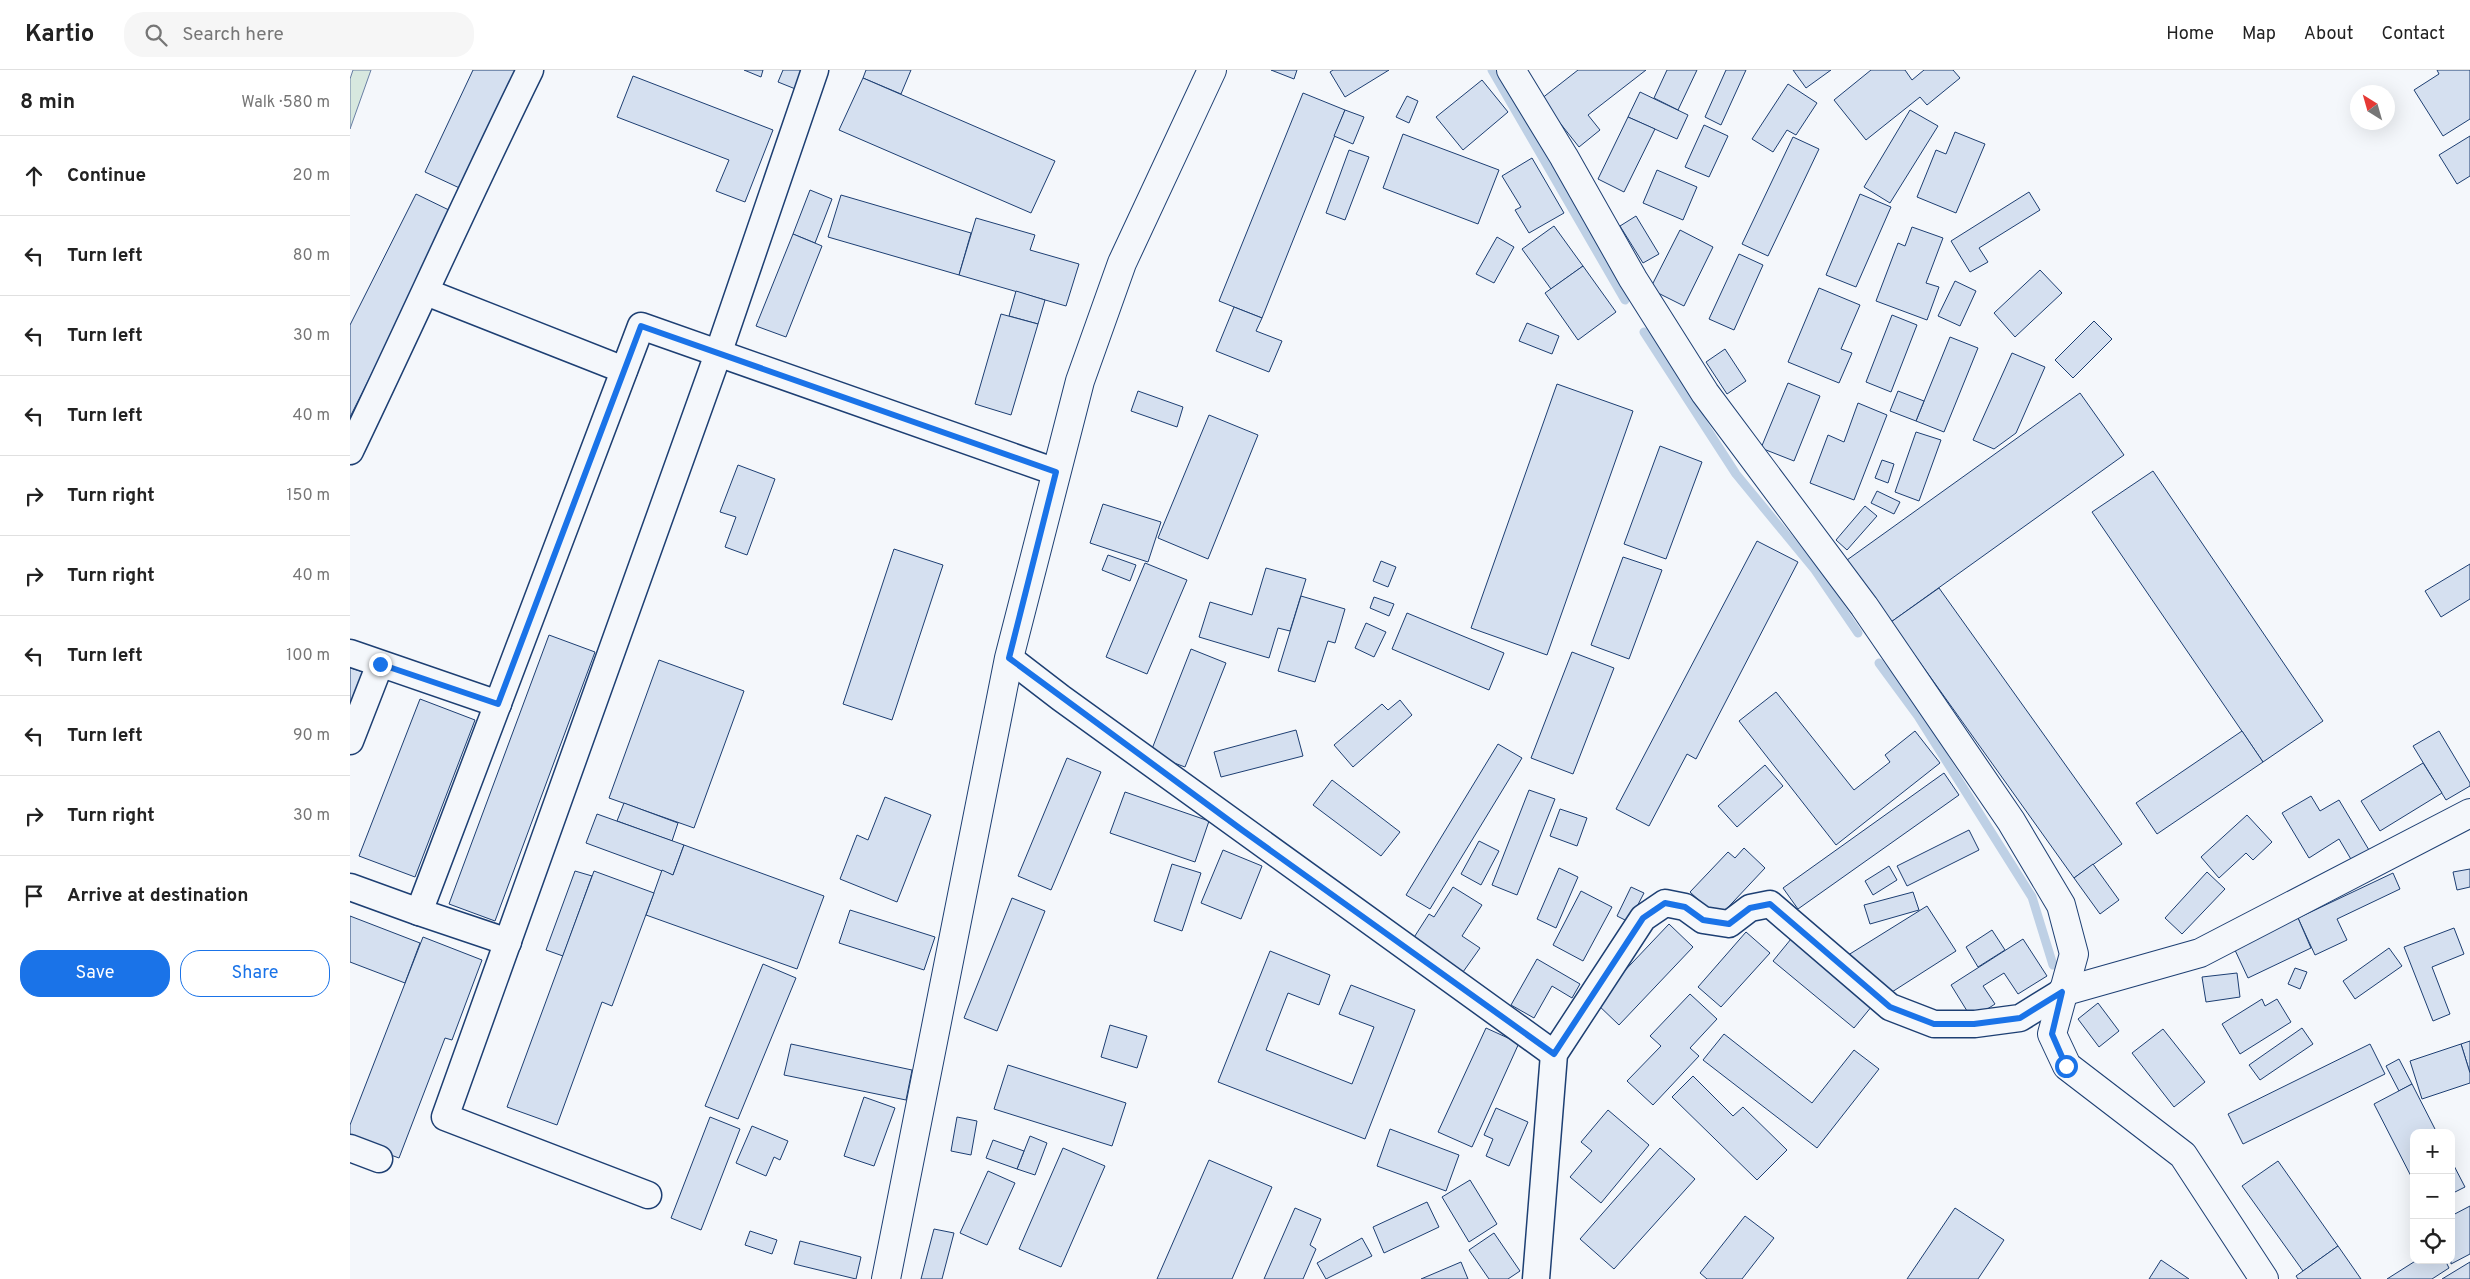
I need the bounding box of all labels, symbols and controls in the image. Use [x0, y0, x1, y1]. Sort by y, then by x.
search box [124, 12, 474, 57]
text: Kartio [25, 20, 94, 50]
icon: search [142, 21, 170, 49]
text: Search here [182, 23, 284, 47]
text: Home [2166, 23, 2214, 46]
text: Map [2242, 23, 2276, 46]
text: About [2304, 23, 2353, 46]
text: Contact [2381, 23, 2445, 46]
north arrow [2350, 85, 2395, 130]
text: 8 min [20, 89, 75, 116]
text: Walk · 580 m [241, 93, 330, 113]
icon: ahead [20, 162, 48, 190]
text: Continue [67, 164, 146, 188]
text: 20 m [293, 166, 330, 186]
icon: left [20, 242, 48, 270]
text: Turn left [67, 244, 143, 268]
text: 80 m [293, 246, 330, 266]
icon: left [20, 322, 48, 350]
text: Turn left [67, 324, 143, 348]
text: 30 m [293, 326, 330, 346]
icon: left [20, 402, 48, 430]
text: Turn left [67, 404, 143, 428]
text: 40 m [292, 406, 330, 426]
icon: right [20, 482, 48, 510]
text: Turn right [67, 484, 155, 508]
text: 150 m [287, 486, 330, 506]
icon: right [20, 562, 48, 590]
text: Turn right [67, 564, 155, 588]
text: 40 m [292, 566, 330, 586]
icon: left [20, 642, 48, 670]
text: Turn left [67, 644, 143, 668]
text: 100 m [286, 646, 330, 666]
route end [369, 653, 392, 676]
icon: left [20, 722, 48, 750]
text: Turn left [67, 724, 143, 748]
text: 90 m [293, 726, 330, 746]
icon: right [20, 802, 48, 830]
text: Turn right [67, 804, 155, 828]
text: 30 m [293, 806, 330, 826]
icon: arrive [20, 882, 48, 910]
text: Arrive at destination [67, 884, 248, 908]
button: Save [20, 950, 170, 997]
button: Share [180, 950, 330, 997]
route start [2055, 1055, 2078, 1078]
map controls [2410, 1129, 2455, 1264]
button: + [2410, 1129, 2455, 1174]
button: − [2410, 1174, 2455, 1219]
button: locate [2410, 1219, 2455, 1264]

